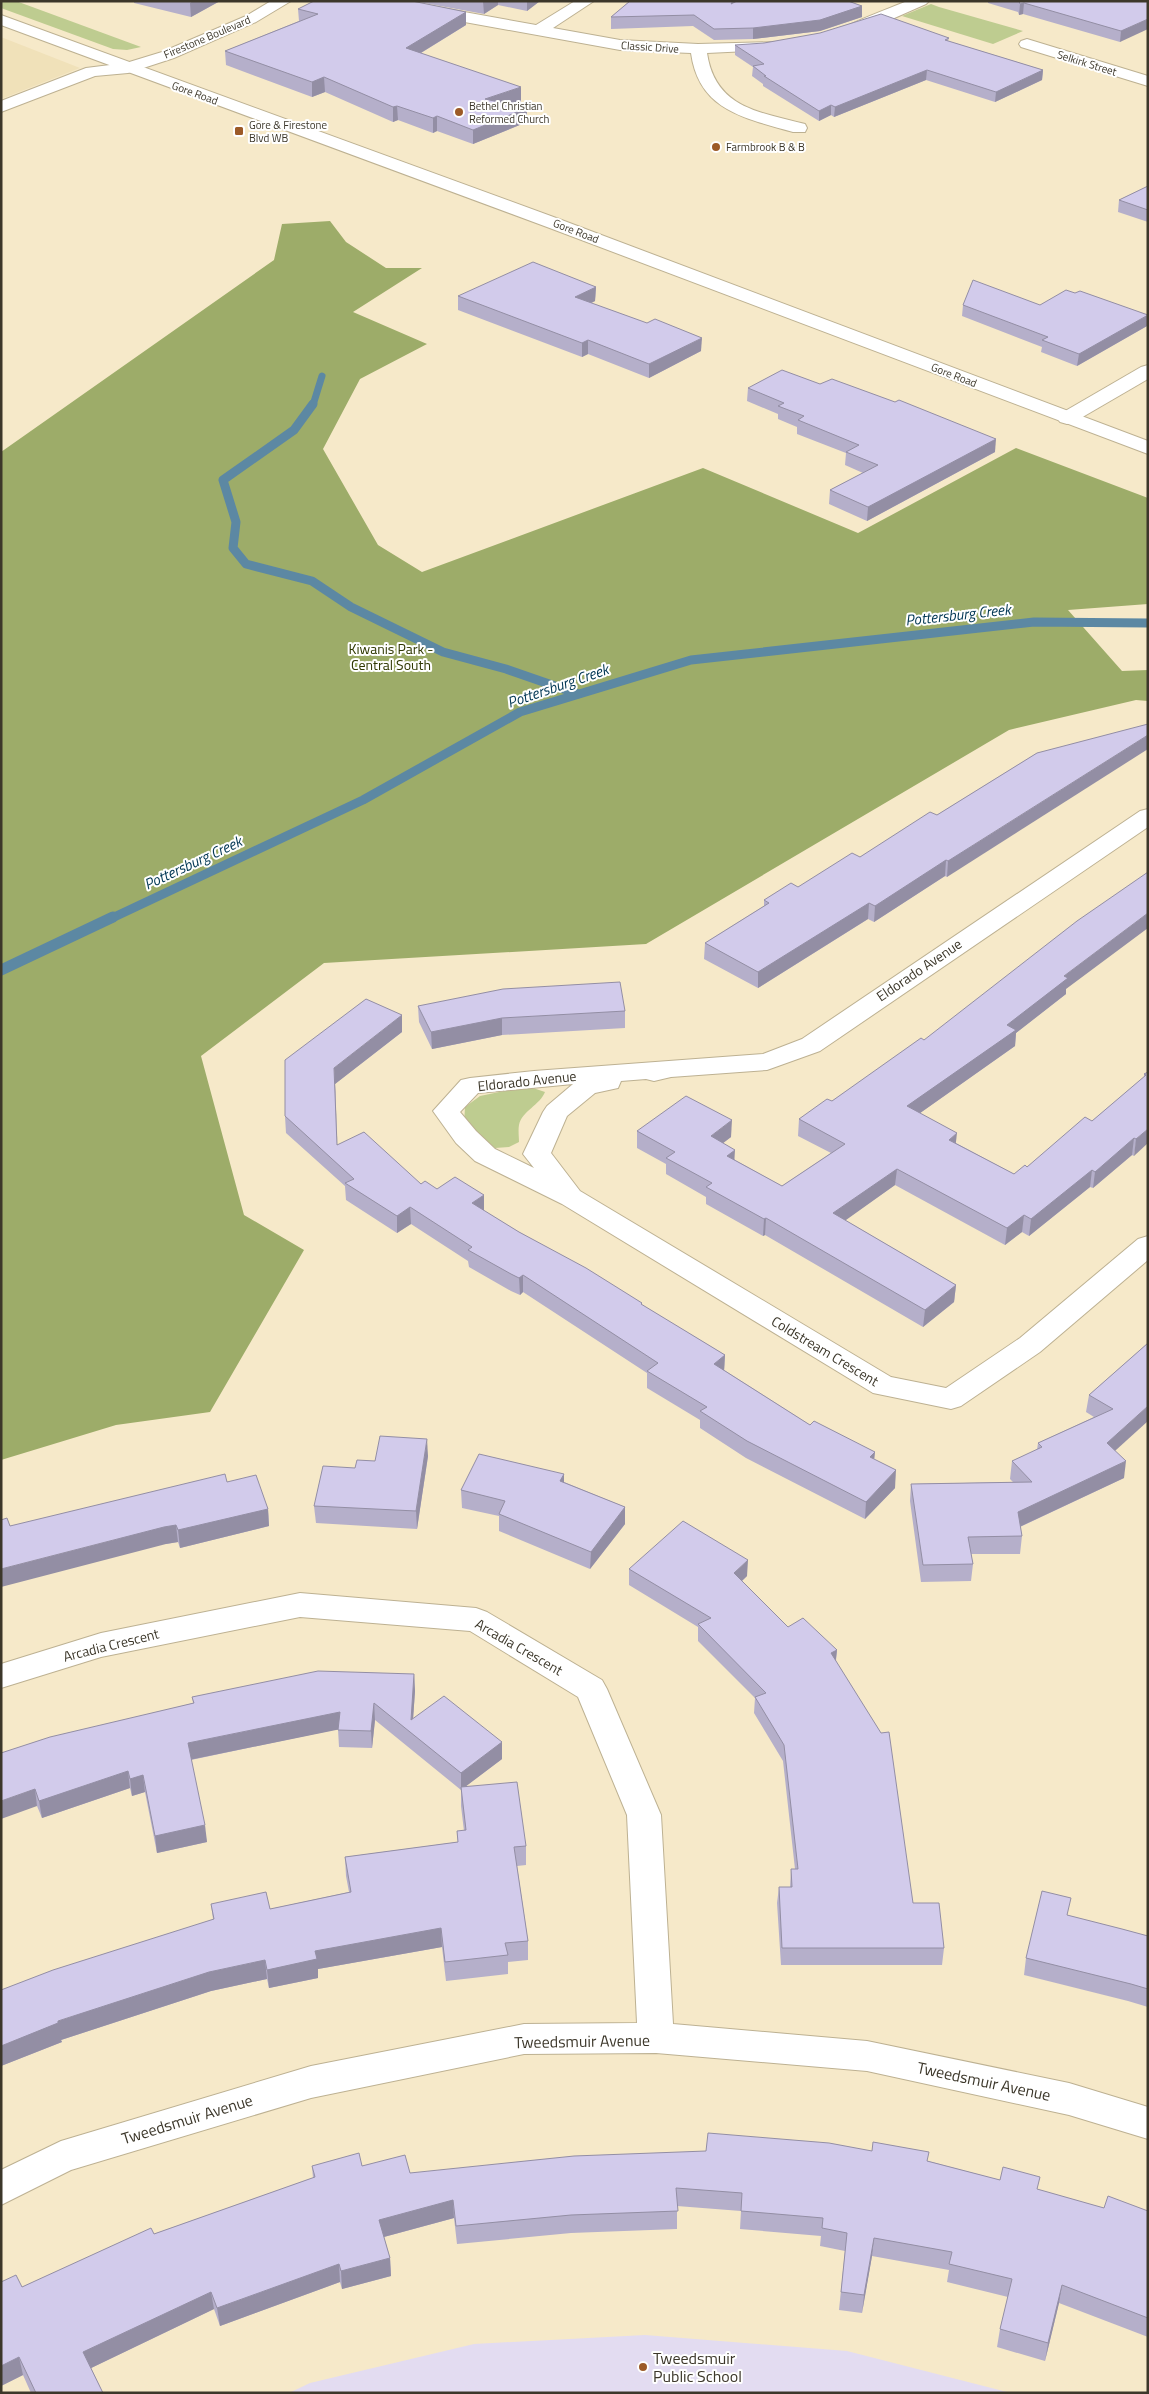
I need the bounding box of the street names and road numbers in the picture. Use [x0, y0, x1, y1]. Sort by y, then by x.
street label: Firestone Boulevard [161, 11, 253, 62]
street label: Classic Drive [621, 37, 680, 57]
street label: Selkirk Street [1055, 46, 1119, 80]
street label: Gore Road [170, 77, 220, 109]
street label: Gore Road [551, 215, 601, 247]
street label: Gore Road [929, 359, 979, 391]
street label: Eldorado Avenue [872, 933, 966, 1006]
street label: Eldorado Avenue [476, 1065, 577, 1096]
street label: Coldstream Crescent [768, 1310, 883, 1391]
street label: Arcadia Crescent [472, 1613, 567, 1680]
street label: Arcadia Crescent [61, 1622, 161, 1667]
street label: Tweedsmuir Avenue [514, 2028, 650, 2054]
street label: Tweedsmuir Avenue [915, 2055, 1053, 2107]
street label: Tweedsmuir Avenue [118, 2088, 256, 2150]

